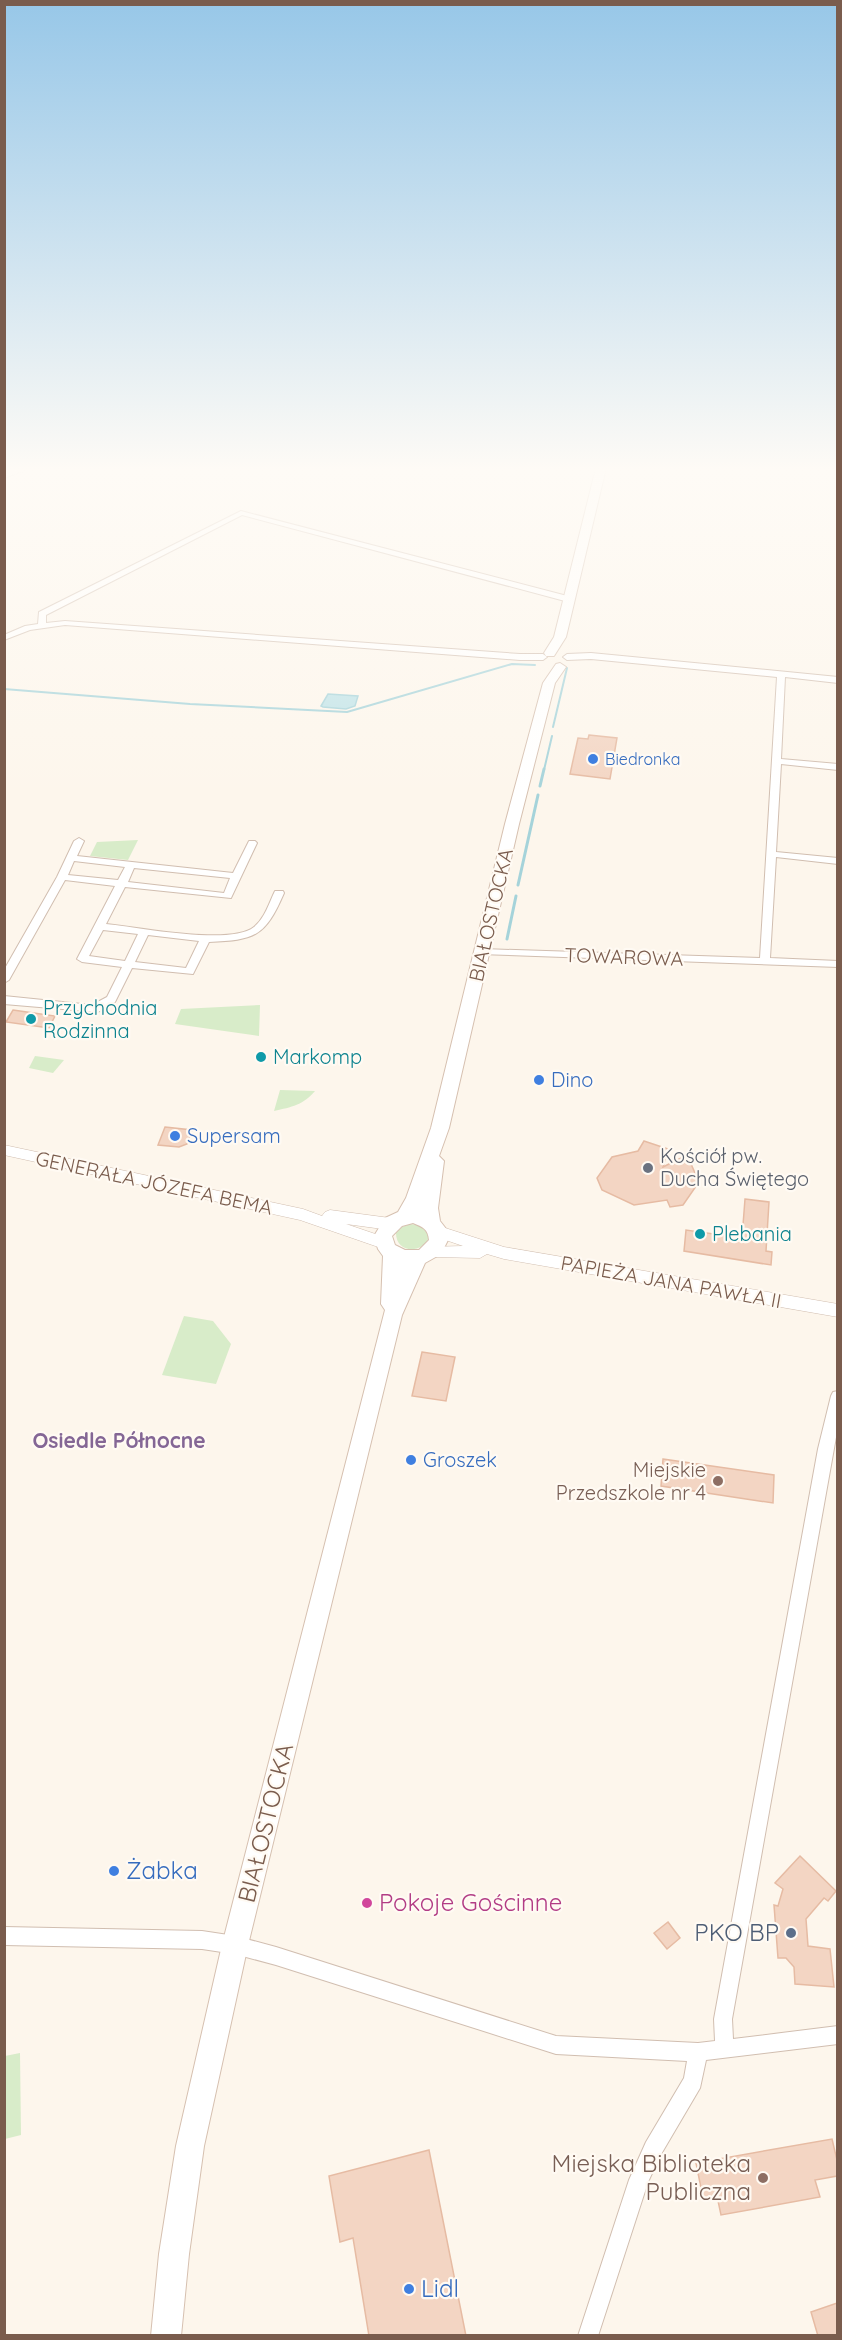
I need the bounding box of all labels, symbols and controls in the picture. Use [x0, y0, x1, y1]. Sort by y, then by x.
place label: Biedronka [605, 749, 681, 769]
marker: Biedronka [586, 752, 600, 766]
street label: BIAŁOSTOCKA [463, 846, 518, 984]
street label: TOWAROWA [564, 942, 684, 971]
place label: Przychodnia Rodzinna [43, 995, 157, 1043]
marker: Przychodnia Rodzinna [24, 1012, 38, 1026]
place label: Markomp [273, 1044, 362, 1069]
marker: Markomp [254, 1050, 268, 1064]
place label: Dino [551, 1067, 593, 1092]
marker: Dino [532, 1073, 546, 1087]
place label: Supersam [187, 1123, 281, 1148]
marker: Supersam [168, 1129, 182, 1143]
place label: Kościół pw. Ducha Świętego [660, 1143, 809, 1191]
street label: GENERAŁA JÓZEFA BEMA [33, 1145, 275, 1220]
marker: Kościół pw. Ducha Świętego [641, 1161, 655, 1175]
place label: Plebania [712, 1221, 792, 1246]
marker: Plebania [693, 1227, 707, 1241]
street label: PAPIEŻA JANA PAWŁA II [559, 1250, 783, 1313]
district label: Osiedle Północne [32, 1427, 206, 1453]
place label: Groszek [423, 1447, 497, 1472]
marker: Groszek [404, 1453, 418, 1467]
place label: Miejskie Przedszkole nr 4 [556, 1457, 706, 1505]
marker: Miejskie Przedszkole nr 4 [711, 1474, 725, 1488]
street label: BIAŁOSTOCKA [231, 1740, 299, 1905]
place label: Żabka [126, 1855, 198, 1885]
marker: Żabka [107, 1864, 121, 1878]
place label: Pokoje Gościnne [379, 1887, 562, 1917]
marker: Pokoje Gościnne [360, 1896, 374, 1910]
place label: PKO BP [694, 1917, 779, 1947]
marker: PKO BP [784, 1926, 798, 1940]
place label: Miejska Biblioteka Publiczna [552, 2148, 751, 2206]
marker: Miejska Biblioteka Publiczna [756, 2171, 770, 2185]
place label: Lidl [421, 2273, 459, 2303]
marker: Lidl [402, 2282, 416, 2296]

